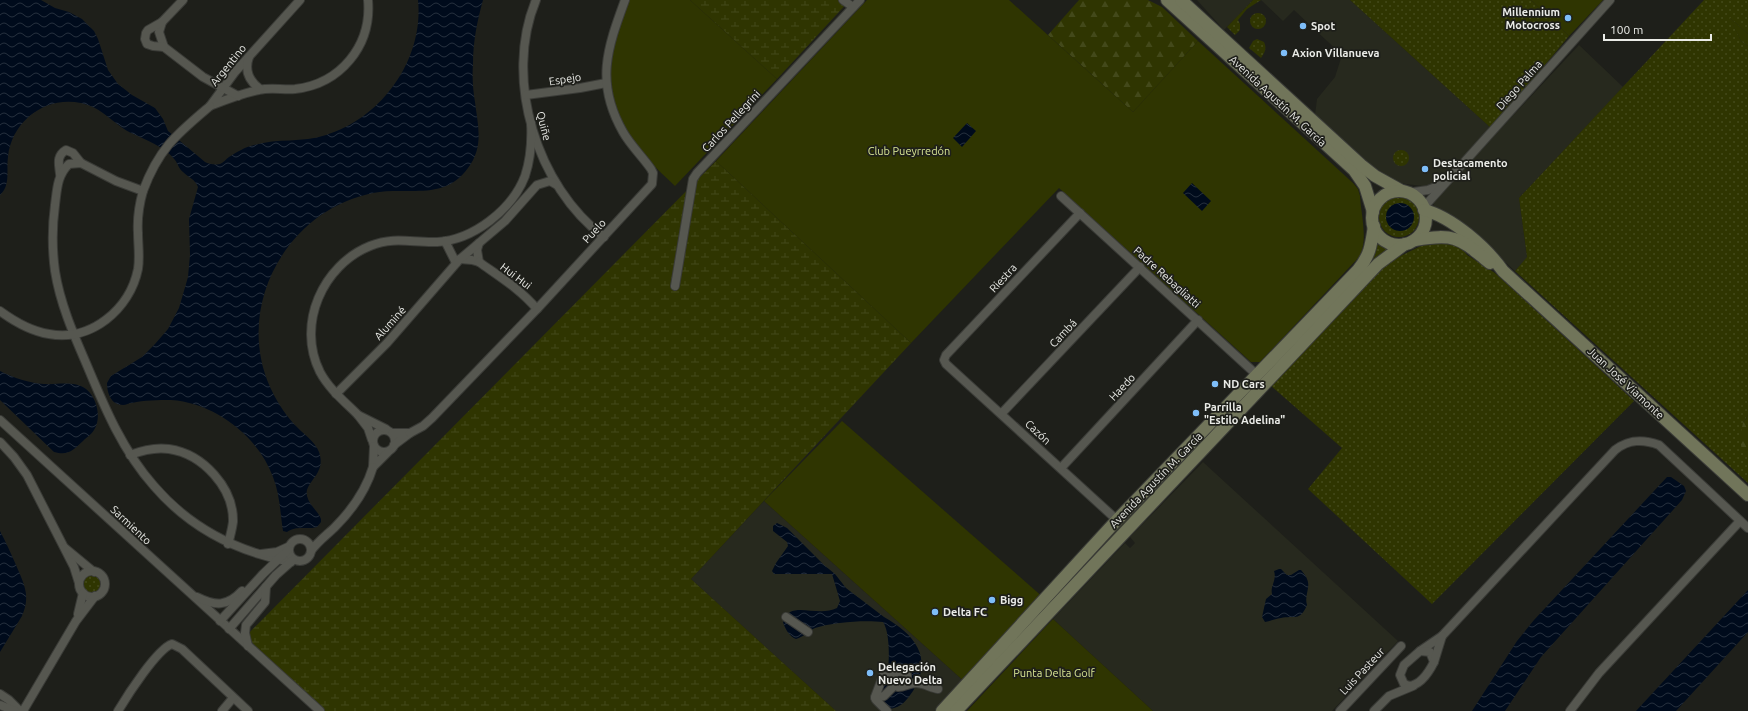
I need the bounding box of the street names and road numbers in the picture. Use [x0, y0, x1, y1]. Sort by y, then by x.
street label: Argentino [208, 42, 248, 88]
street label: Avenida Agustín M. García [1227, 53, 1329, 149]
street label: Diego Palma [1494, 58, 1544, 112]
street label: Espejo [548, 71, 582, 87]
street label: Carlos Pellegrini [699, 88, 763, 154]
street label: Quiñe [535, 110, 553, 142]
street label: Puelo [580, 217, 608, 245]
street label: Padre Rebagliatti [1131, 244, 1203, 310]
street label: Hui Hui [498, 260, 534, 292]
street label: Riestra [987, 261, 1019, 295]
street label: Aluminé [372, 304, 408, 342]
street label: Cambá [1047, 316, 1079, 350]
street label: Juan José Viamonte [1585, 345, 1667, 421]
street label: Haedo [1107, 371, 1137, 403]
street label: Cazón [1023, 417, 1053, 447]
street label: Avenida Agustín M. García [1107, 430, 1205, 530]
street label: Sarmiento [108, 503, 154, 547]
street label: Luis Pasteur [1337, 645, 1387, 697]

